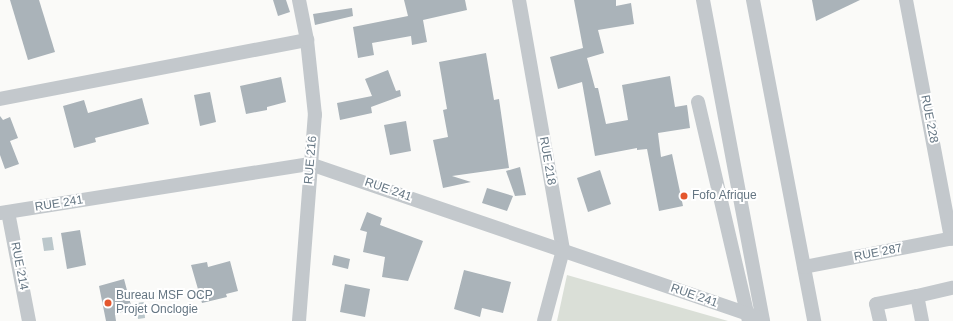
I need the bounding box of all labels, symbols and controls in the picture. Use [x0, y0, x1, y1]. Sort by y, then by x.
street label: RUE 228 [917, 94, 941, 144]
street label: RUE 216 [302, 135, 320, 185]
street label: RUE 218 [536, 136, 558, 186]
street label: RUE 241 [363, 175, 413, 205]
place label: Fofo Afrique [692, 189, 757, 203]
marker: Fofo Afrique [679, 191, 689, 201]
street label: RUE 241 [34, 193, 84, 215]
street label: RUE 214 [7, 241, 31, 291]
street label: RUE 287 [853, 241, 903, 265]
street label: RUE 241 [669, 281, 719, 311]
place label: Bureau MSF OCP Projet Onclogie [116, 289, 213, 317]
marker: Bureau MSF OCP Projet Onclogie [103, 298, 113, 308]

